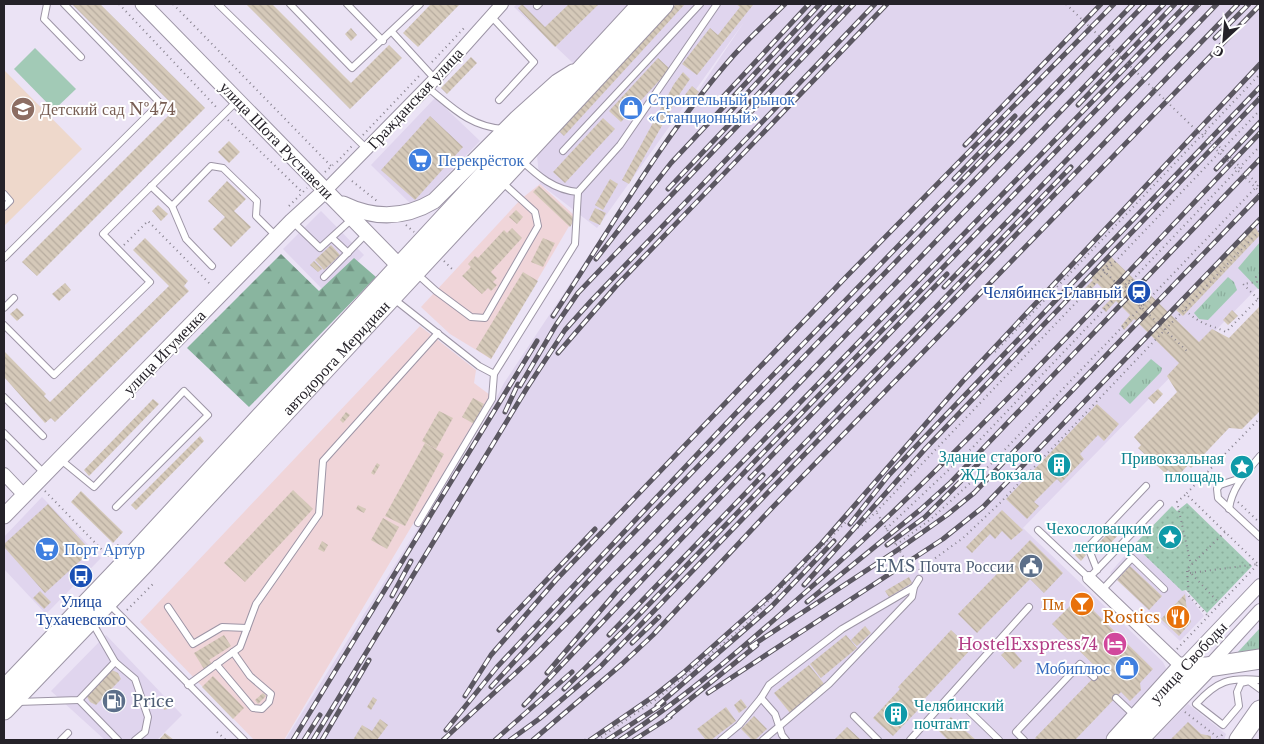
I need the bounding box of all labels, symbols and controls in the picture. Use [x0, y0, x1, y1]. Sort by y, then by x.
north arrow [1199, 15, 1249, 65]
text: С [1210, 41, 1227, 62]
street label: Гражданская улица [363, 43, 467, 153]
street label: улица Шота Руставели [216, 77, 339, 203]
place label: Строительный рынок «Станционный» [648, 89, 795, 127]
shop icon: Строительный рынок «Станционный» [618, 95, 644, 121]
school or university icon: Детский сад №474 [10, 96, 36, 122]
place label: Детский сад №474 [40, 99, 176, 119]
supermarket icon: Перекрёсток [407, 147, 433, 173]
place label: Перекрёсток [438, 150, 525, 170]
station icon: Челябинск-Главный [1126, 279, 1152, 305]
place label: Челябинск-Главный [983, 282, 1122, 302]
street label: автодорога Меридиан [278, 296, 394, 419]
street label: улица Игуменка [118, 305, 210, 399]
place label: Здание старого ЖД вокзала [939, 446, 1042, 484]
place label: Привокзальная площадь [1121, 448, 1225, 486]
building icon: Здание старого ЖД вокзала [1046, 452, 1072, 478]
place icon: Привокзальная площадь [1229, 454, 1255, 480]
place label: Чехословацким легионерам [1046, 518, 1152, 556]
place icon: Чехословацким легионерам [1157, 524, 1183, 550]
supermarket icon: Порт Артур [34, 536, 60, 562]
place label: Порт Артур [64, 539, 145, 559]
public building icon: EMS Почта России [1018, 553, 1044, 579]
place label: EMS Почта России [876, 556, 1014, 576]
bus stop icon: Улица Тухачевского [68, 563, 94, 589]
place label: Улица Тухачевского [36, 591, 126, 629]
bar icon: Пм [1069, 591, 1095, 617]
place label: Пм [1042, 594, 1064, 614]
restaurant icon: Rostics [1165, 604, 1191, 630]
place label: Rostics [1102, 607, 1160, 627]
street label: улица Свободы [1145, 617, 1231, 707]
hotel icon: HostelExspress74 [1102, 631, 1128, 657]
place label: HostelExspress74 [958, 634, 1098, 654]
shop icon: Мобиплюс [1114, 655, 1140, 681]
place label: Мобиплюс [1036, 658, 1110, 678]
fuel station icon: Price [101, 688, 127, 714]
place label: Price [132, 691, 174, 711]
place label: Челябинский почтамт [914, 695, 1005, 733]
building icon: Челябинский почтамт [883, 701, 909, 727]

